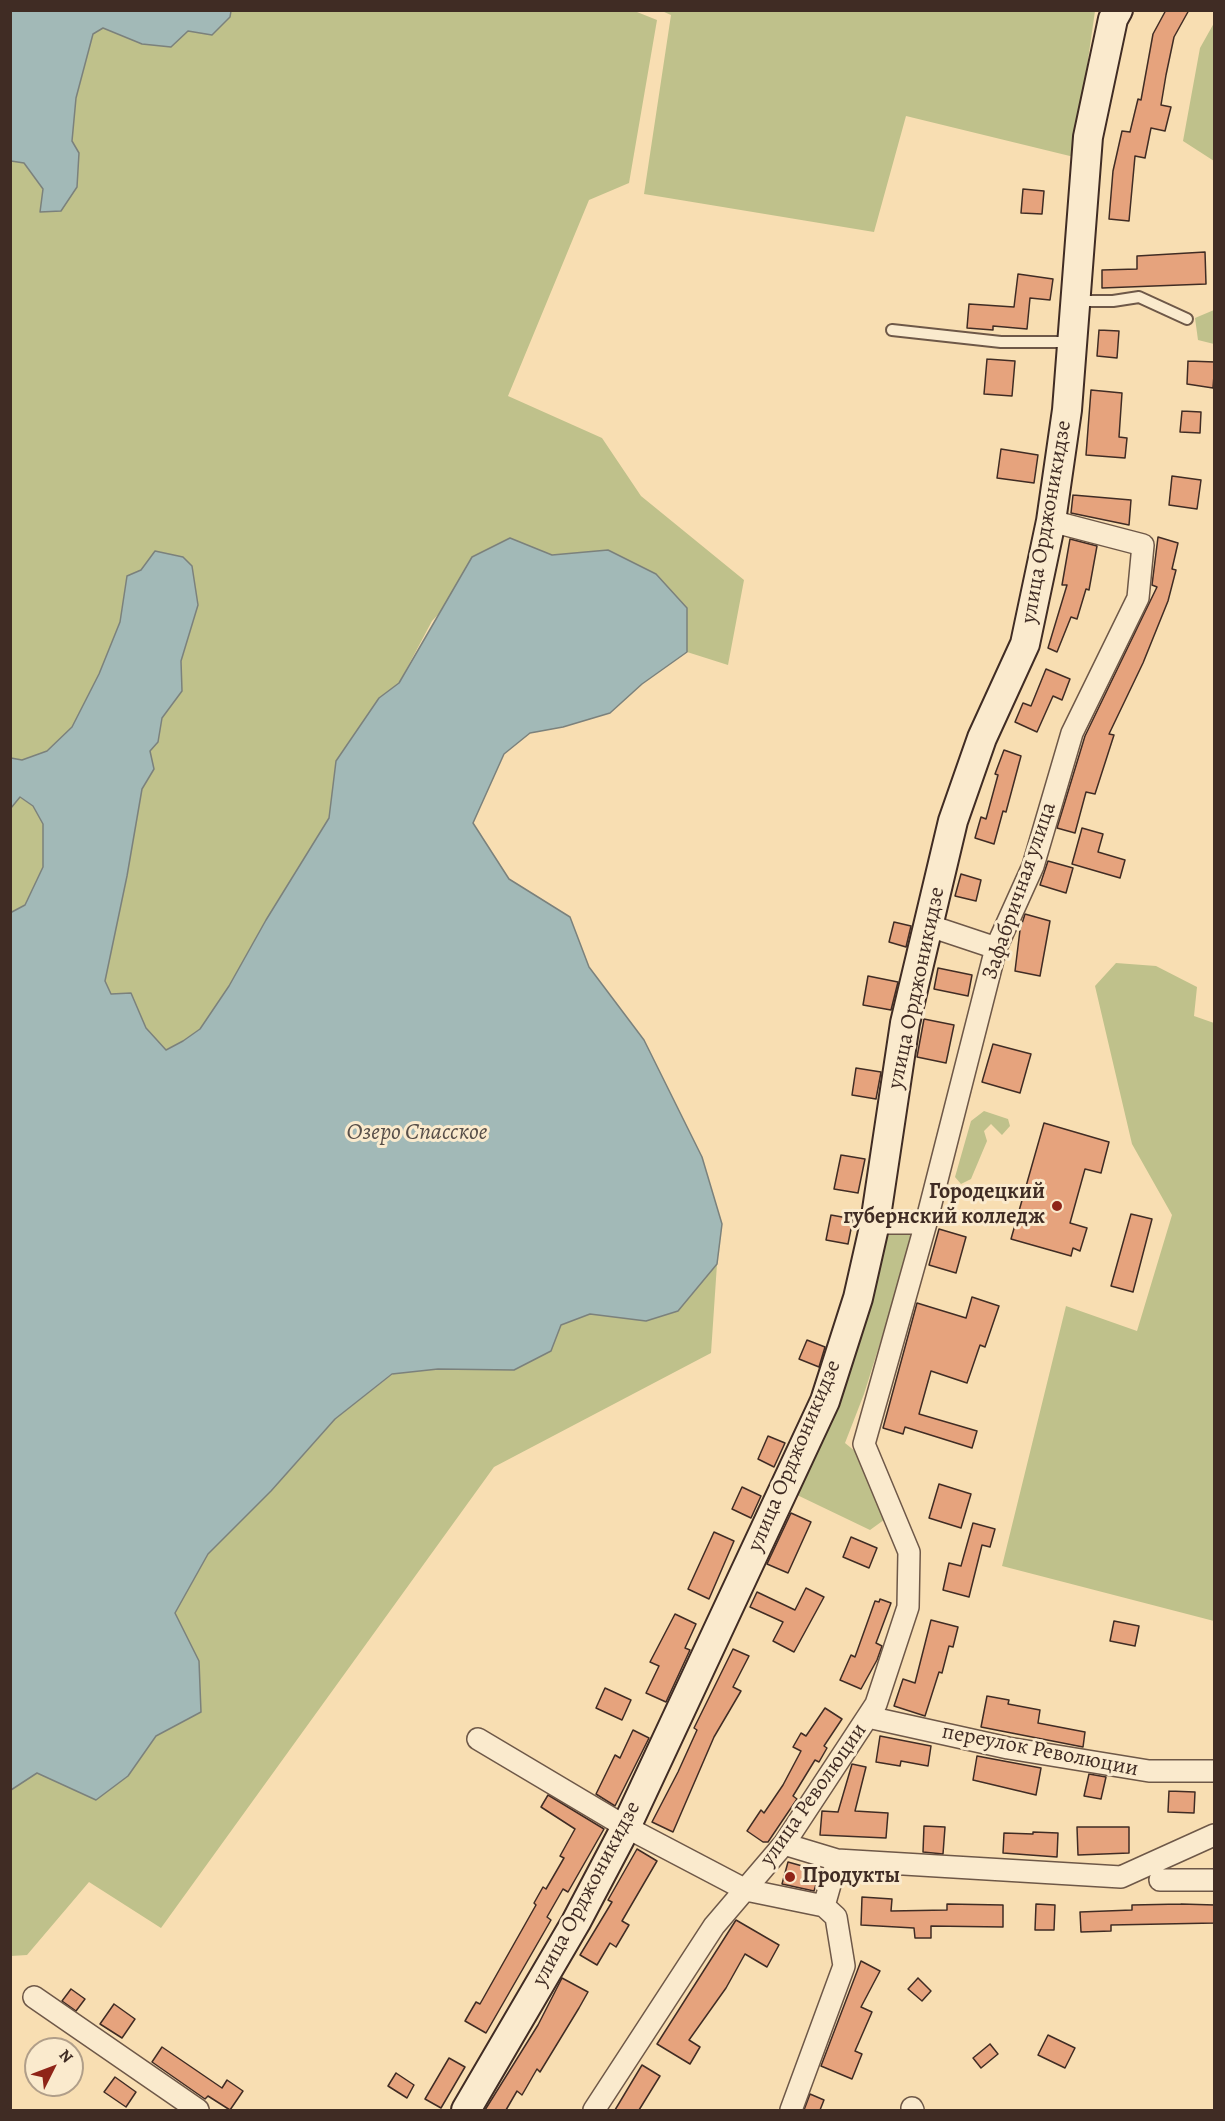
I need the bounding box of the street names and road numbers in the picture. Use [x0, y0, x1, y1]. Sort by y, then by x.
street label: улица Орджоникидзе [1016, 418, 1078, 626]
street label: Зафабричная улица [977, 799, 1063, 983]
street label: улица Орджоникидзе [883, 885, 951, 1091]
street label: улица Орджоникидзе [743, 1356, 847, 1556]
street label: улица Революции [755, 1718, 873, 1872]
street label: переулок Революции [939, 1719, 1141, 1783]
street label: улица Орджоникидзе [527, 1797, 647, 1991]

